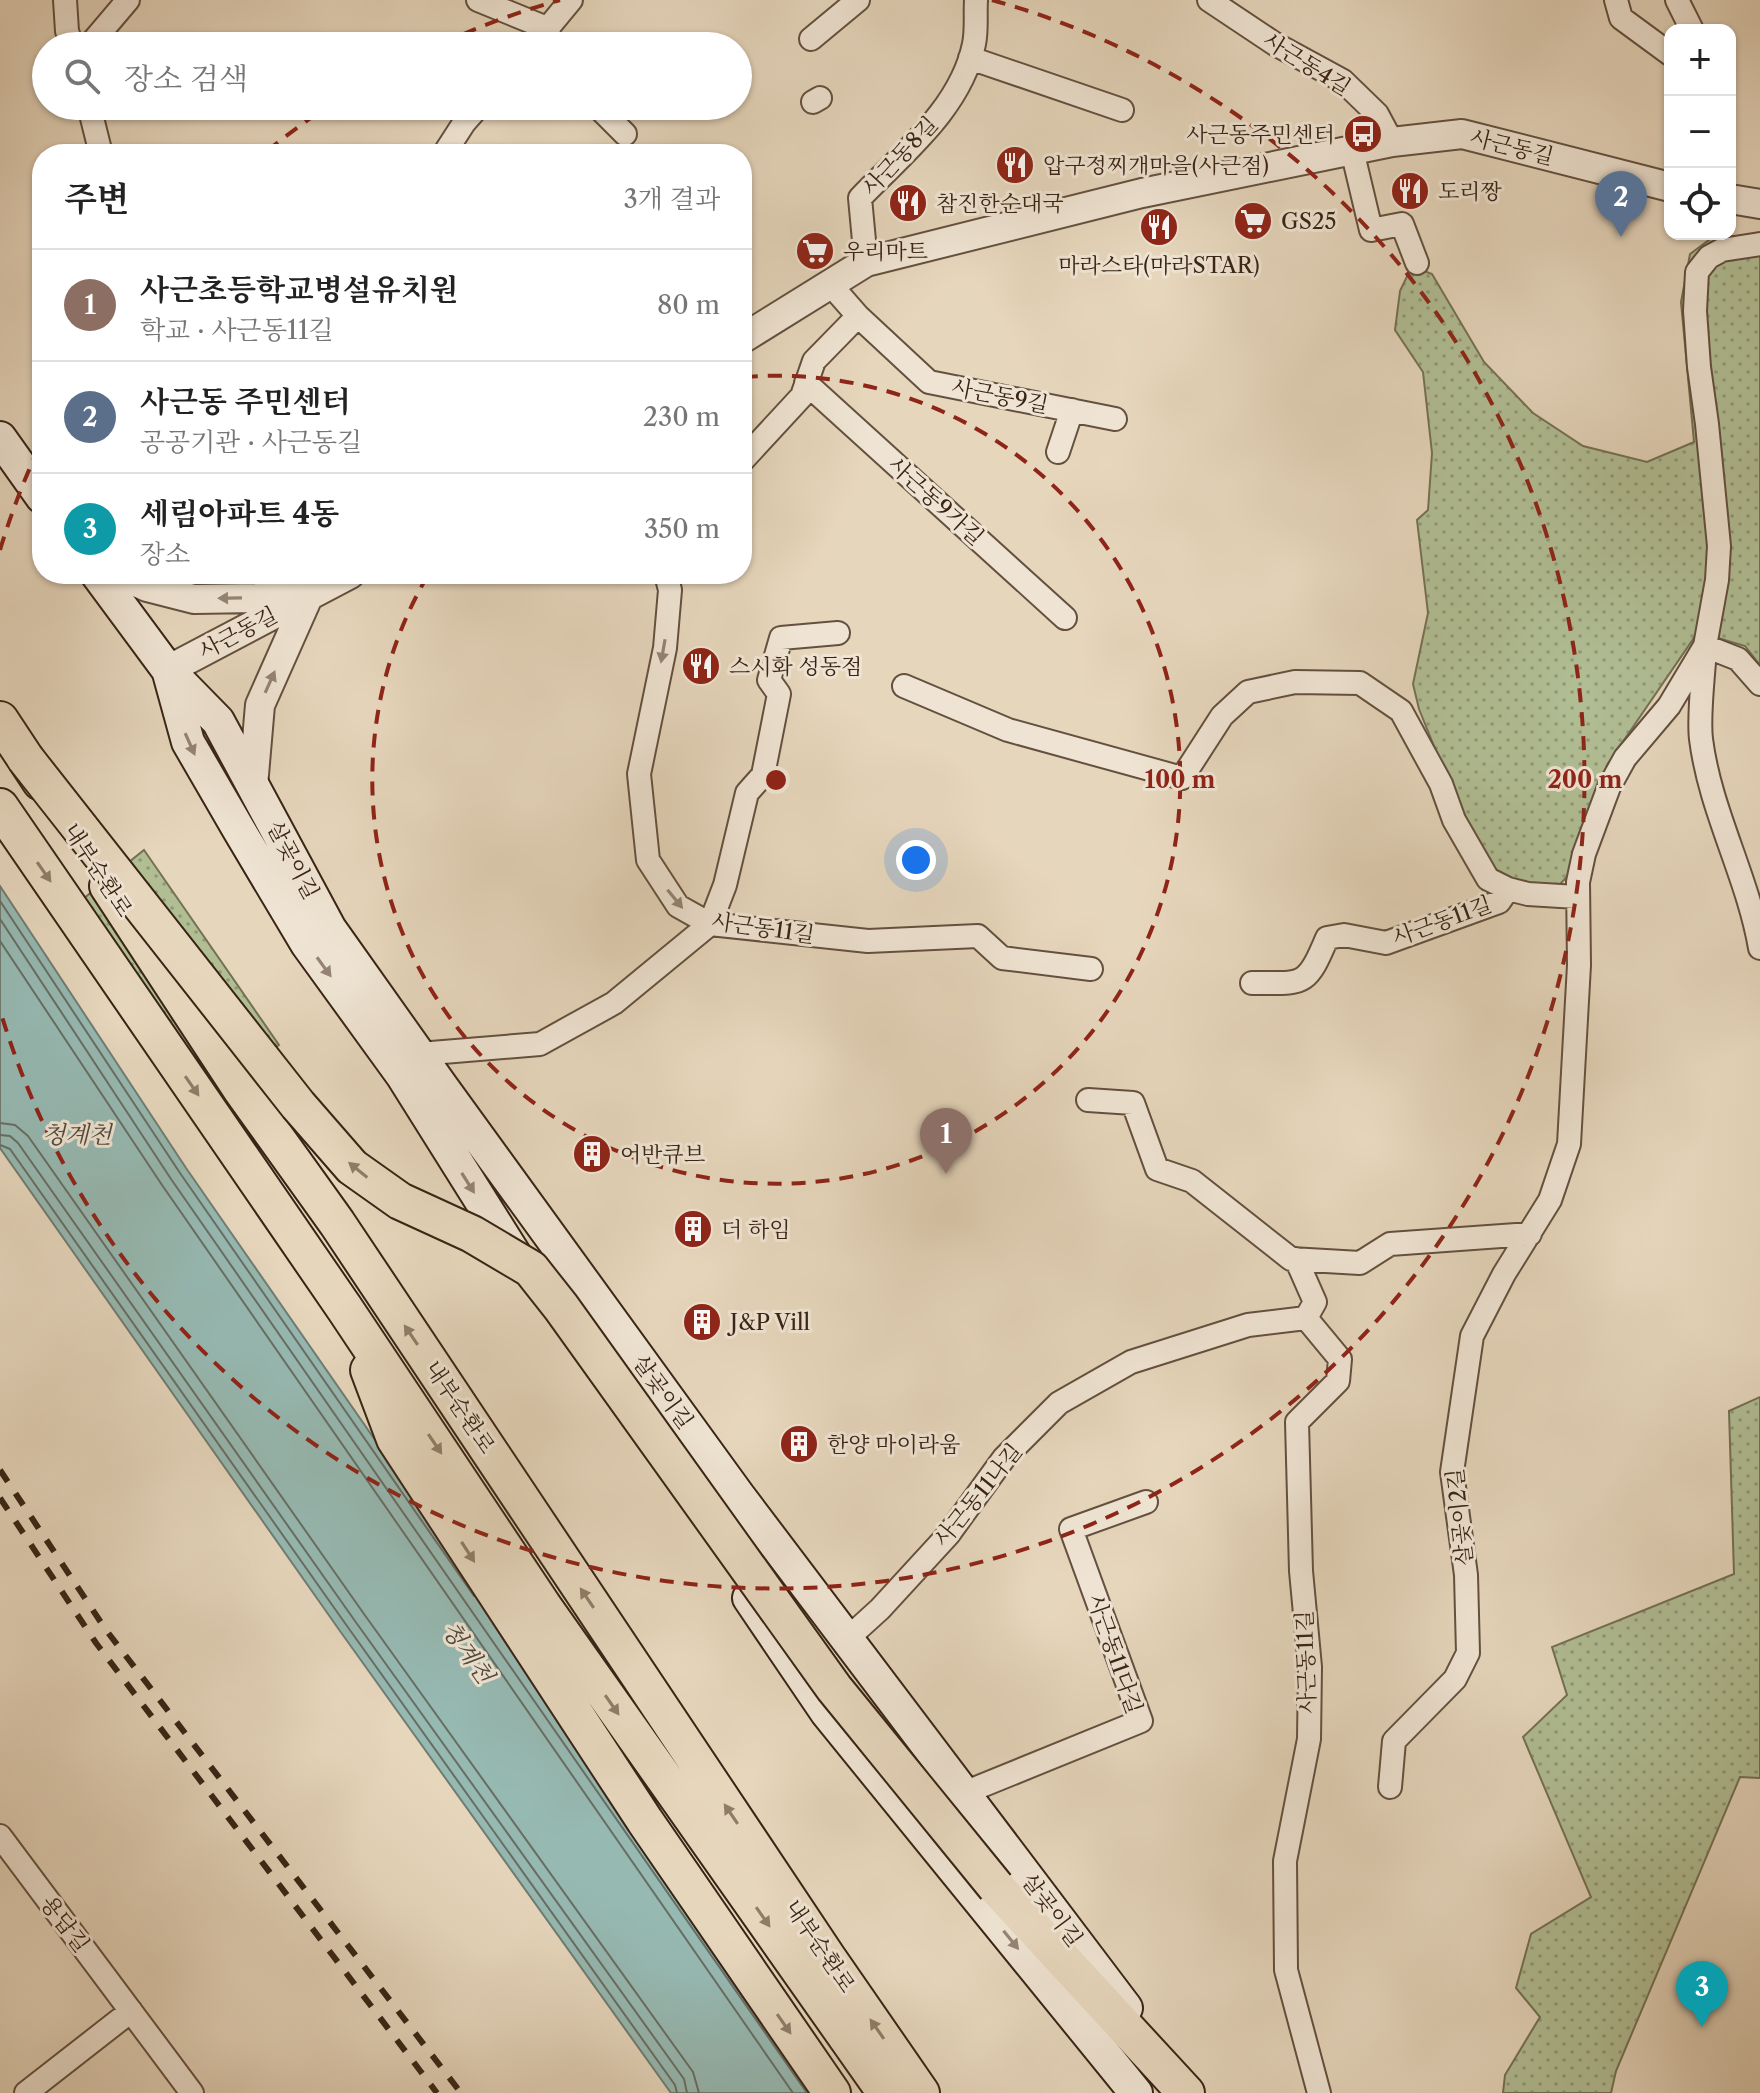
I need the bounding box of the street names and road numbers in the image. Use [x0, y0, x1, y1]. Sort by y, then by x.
street label: 사근동4길 [1258, 27, 1356, 101]
street label: 사근동8길 [857, 111, 943, 201]
street label: 사근동길 [1467, 124, 1557, 170]
street label: 사근동9길 [949, 373, 1051, 419]
street label: 사근동9가길 [883, 451, 989, 551]
street label: 사근동길 [194, 601, 282, 665]
street label: 살곶이길 [261, 816, 325, 904]
street label: 내부순환로 [58, 818, 138, 922]
street label: 사근동11길 [1389, 891, 1495, 951]
street label: 사근동11길 [710, 907, 816, 949]
street label: 살곶이길 [627, 1350, 699, 1434]
street label: 내부순환로 [419, 1355, 501, 1459]
street label: 사근동11나길 [928, 1438, 1028, 1552]
street label: 살곶이2길 [1441, 1467, 1479, 1567]
street label: 사근동11다길 [1082, 1591, 1148, 1717]
street label: 사근동11길 [1291, 1610, 1321, 1714]
street label: 살곶이길 [1016, 1868, 1088, 1952]
street label: 용답길 [35, 1890, 95, 1958]
street label: 내부순환로 [779, 1894, 861, 1998]

